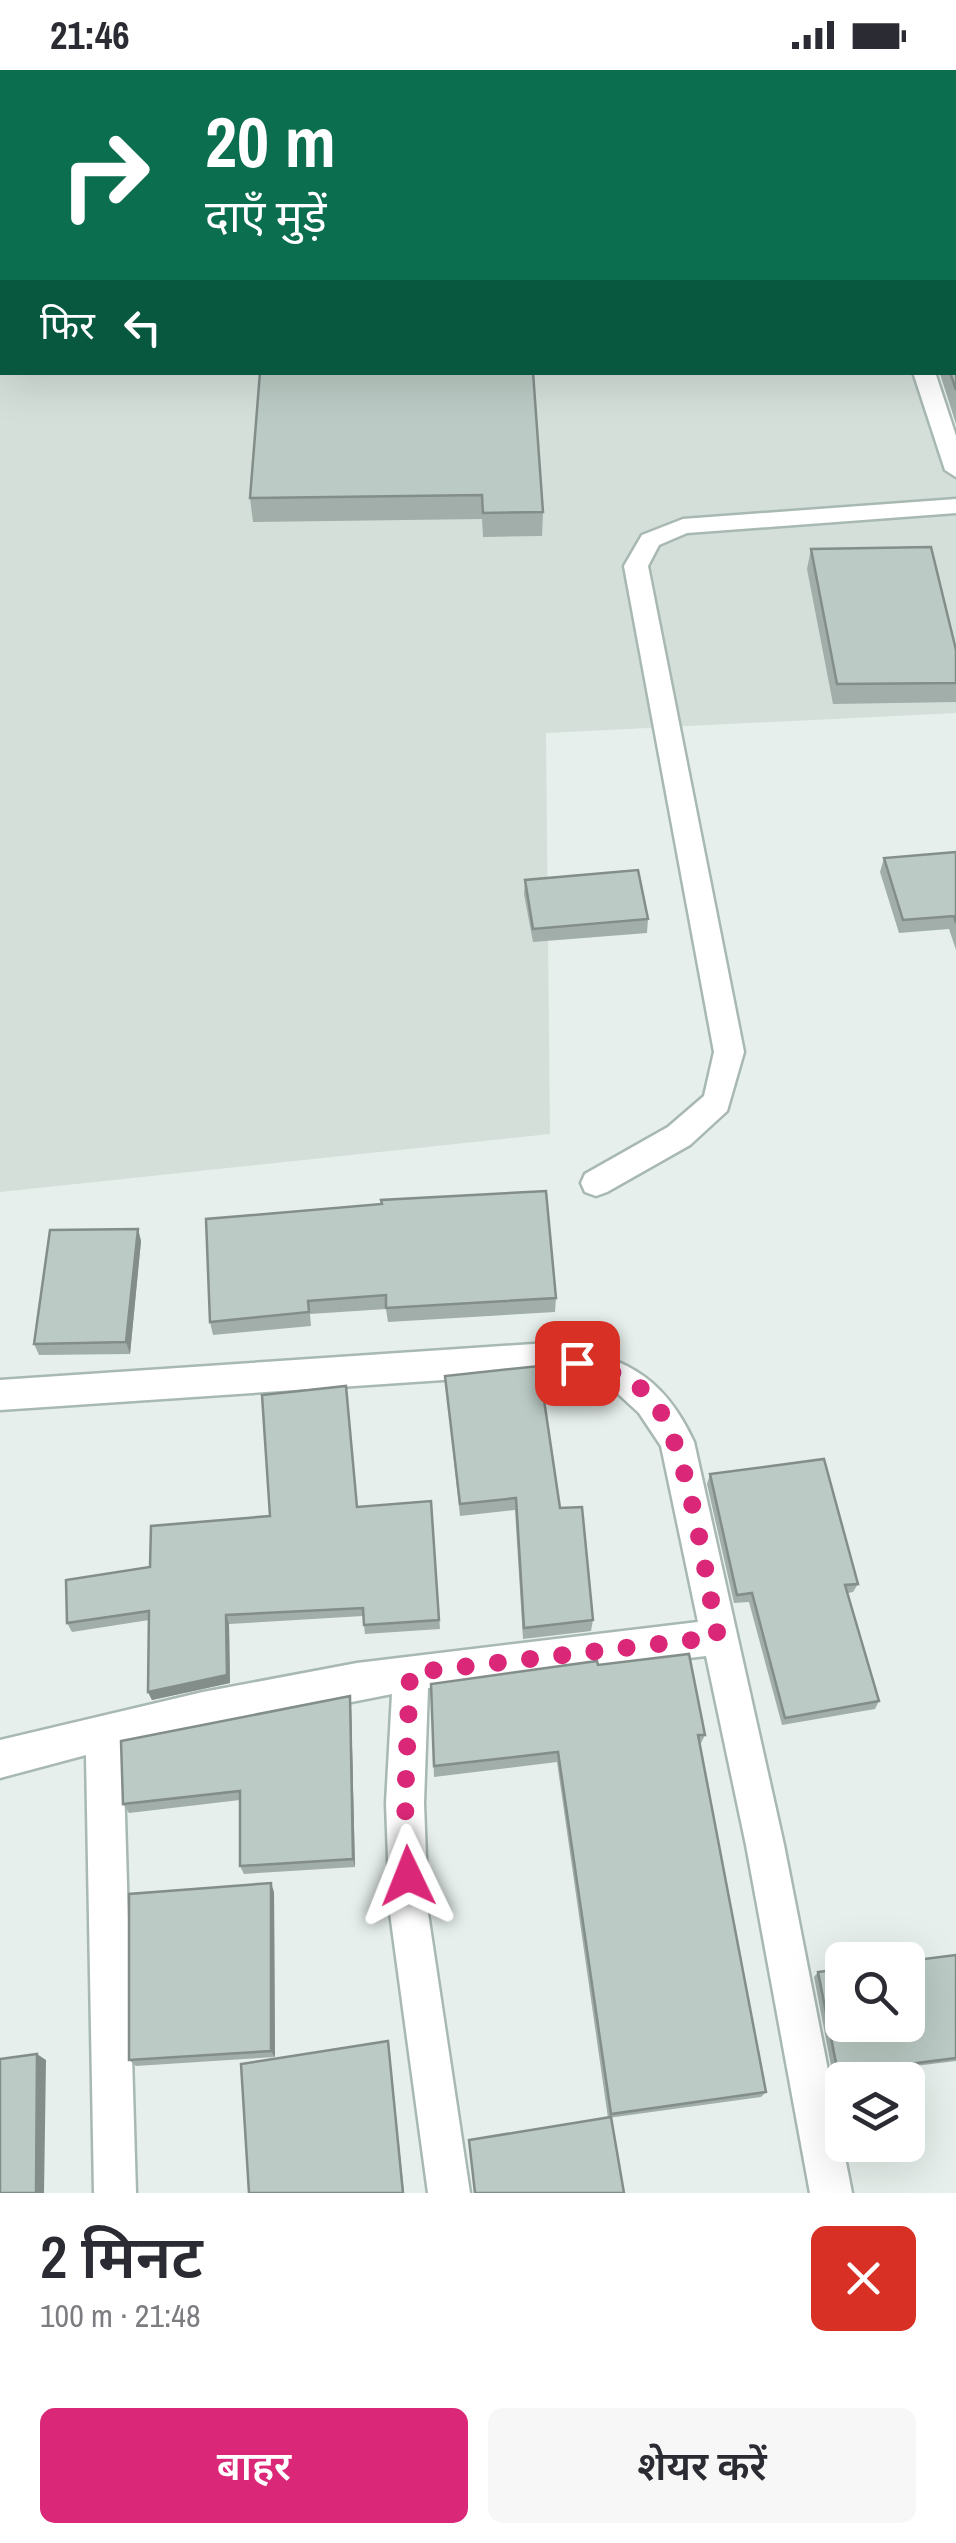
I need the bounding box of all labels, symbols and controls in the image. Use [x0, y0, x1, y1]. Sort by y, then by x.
text: 21:46 [50, 10, 130, 61]
text: 20 m [205, 95, 336, 189]
icon: right [40, 110, 170, 240]
text: दाएँ मुड़ें [205, 185, 327, 246]
text: फिर [40, 300, 95, 351]
icon: left [115, 300, 170, 355]
pin [535, 1321, 620, 1406]
icon: arrive [550, 1336, 605, 1391]
position arrow [356, 1824, 460, 1928]
map controls [825, 1942, 925, 2162]
button: search [825, 1942, 925, 2042]
button: layers [825, 2062, 925, 2162]
text: 2 मिनट [40, 2216, 203, 2297]
button: close [811, 2226, 916, 2331]
text: 100 m · 21:48 [40, 2294, 200, 2337]
button: बाहर [40, 2408, 468, 2523]
button: शेयर करें [488, 2408, 916, 2523]

